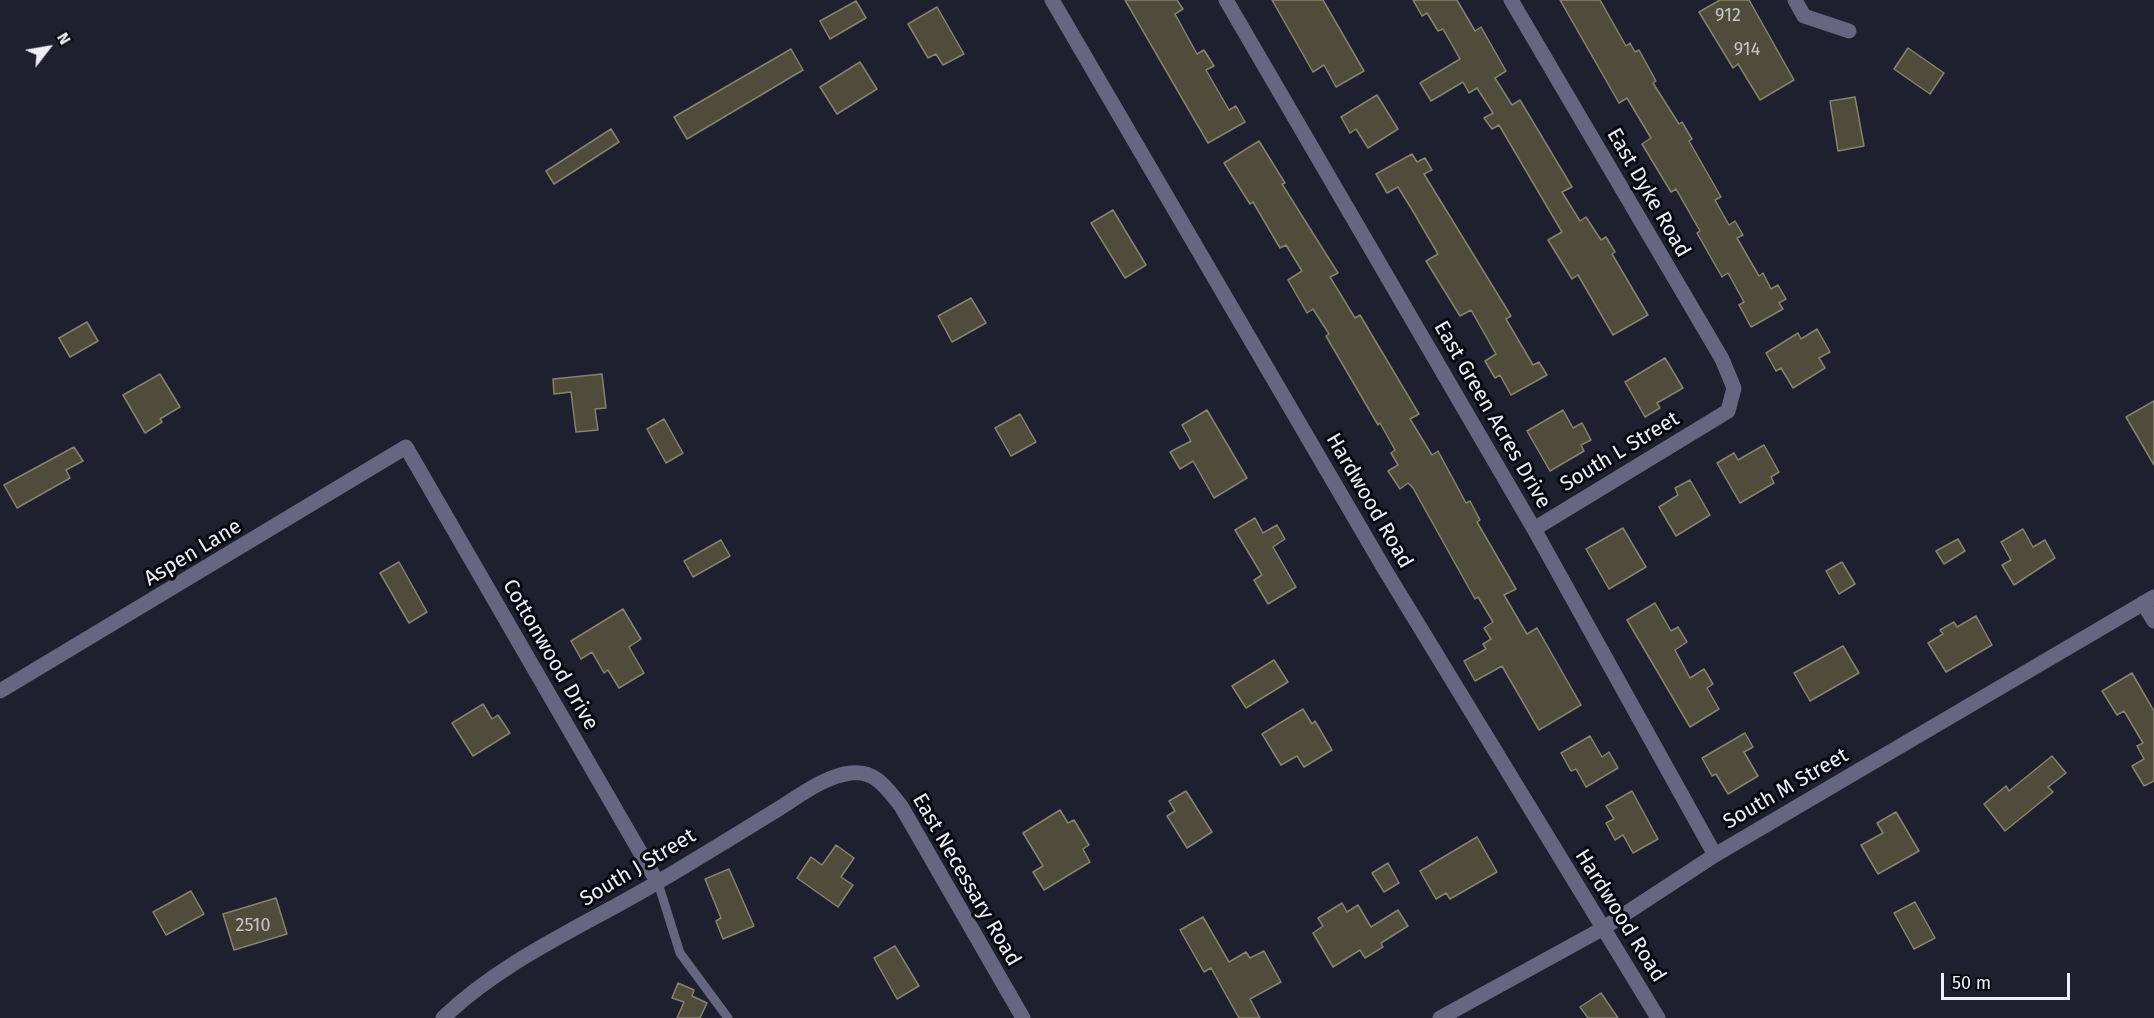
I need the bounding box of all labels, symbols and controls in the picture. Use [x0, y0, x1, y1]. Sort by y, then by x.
house number: 912 [1715, 5, 1741, 27]
north arrow [18, 18, 78, 78]
text: N [53, 29, 75, 48]
house number: 914 [1734, 39, 1760, 61]
street label: East Dyke Road [1601, 124, 1695, 262]
street label: East Green Acres Drive [1428, 317, 1556, 513]
street label: South L Street [1556, 407, 1684, 497]
street label: Hardwood Road [1320, 429, 1418, 573]
street label: Aspen Lane [140, 514, 246, 592]
street label: Cottonwood Drive [497, 575, 603, 735]
street label: South M Street [1719, 743, 1853, 835]
street label: East Necessary Road [906, 789, 1026, 971]
street label: South J Street [576, 824, 700, 912]
street label: Hardwood Road [1569, 845, 1671, 987]
house number: 2510 [236, 915, 270, 937]
scale bar [1944, 961, 2073, 999]
text: 50 m [1952, 972, 1991, 994]

